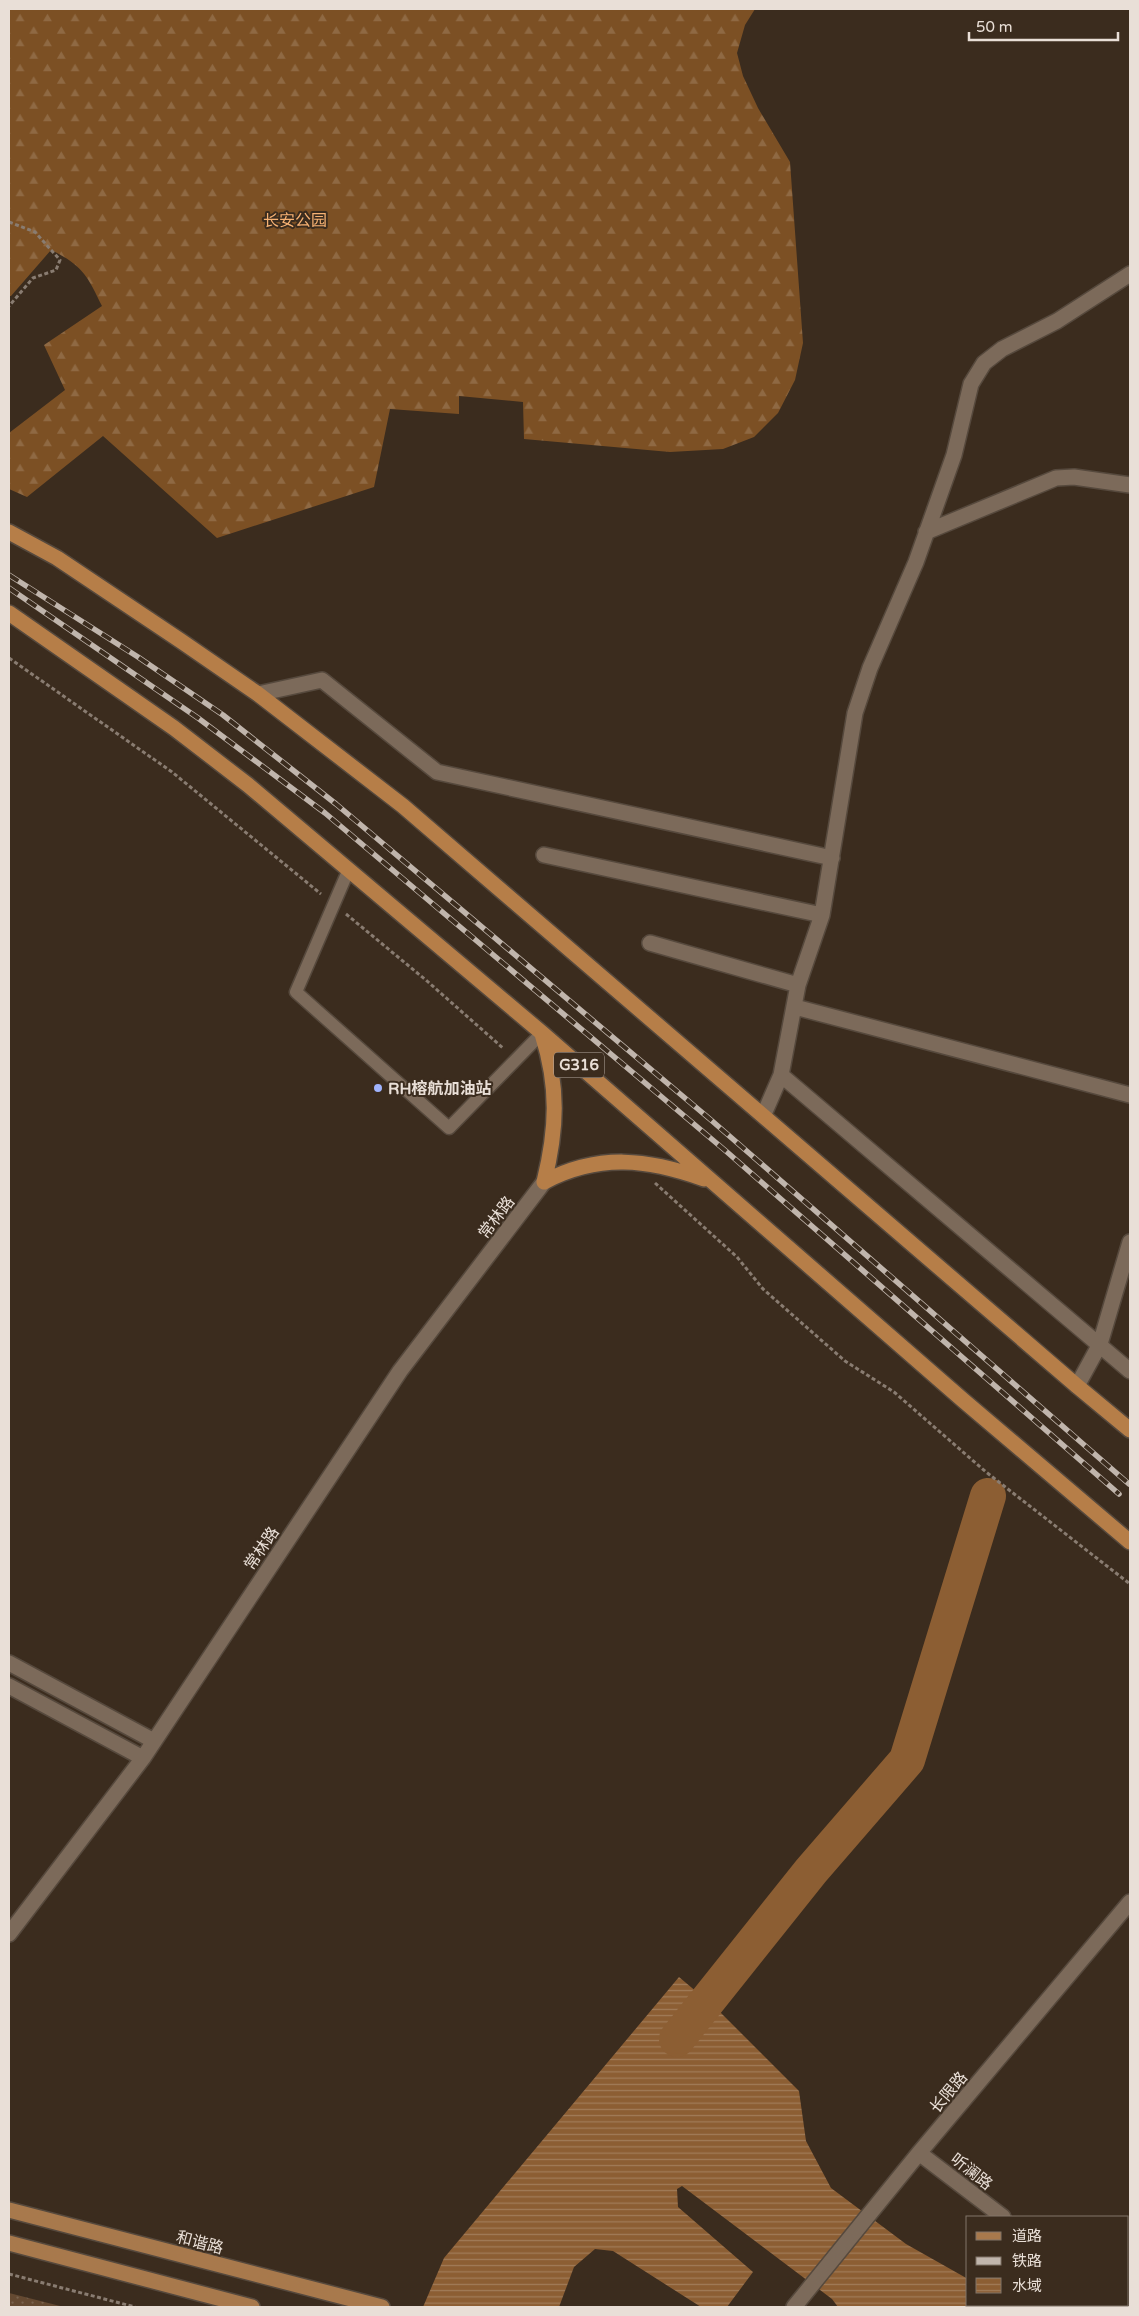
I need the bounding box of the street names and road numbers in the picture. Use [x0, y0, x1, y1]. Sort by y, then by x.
road number: G316 [554, 1052, 604, 1078]
street label: 常林路 [474, 1192, 519, 1243]
street label: 常林路 [240, 1523, 284, 1574]
street label: 长限路 [926, 2068, 972, 2117]
street label: 听澜路 [946, 2149, 996, 2194]
street label: 和谐路 [174, 2227, 226, 2259]

